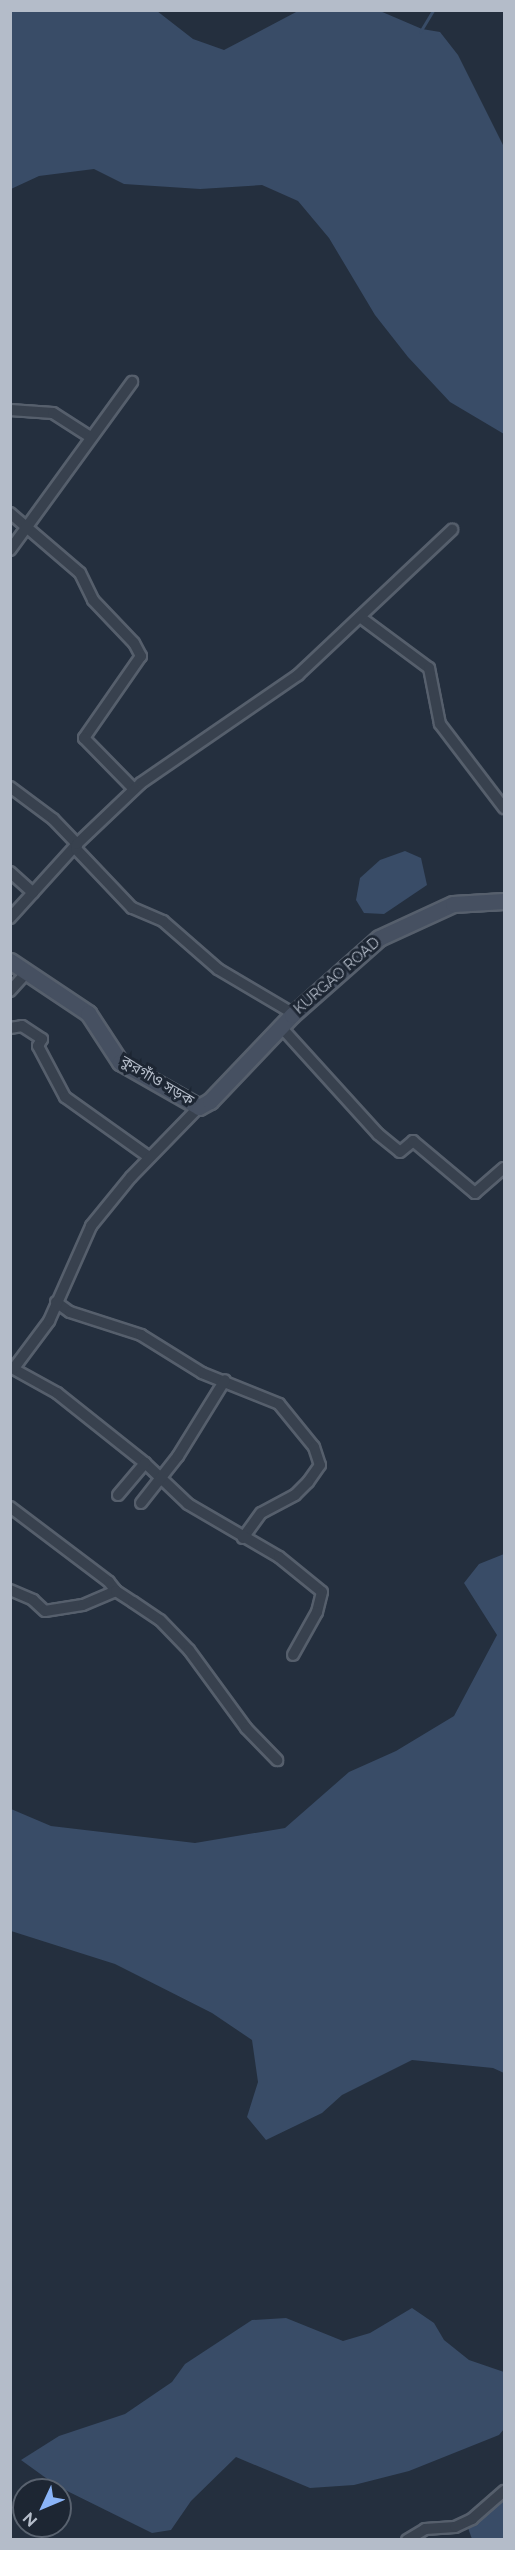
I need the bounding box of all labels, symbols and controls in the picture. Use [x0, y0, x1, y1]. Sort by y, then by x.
street label: KURGAO ROAD [290, 934, 384, 1018]
street label: কুরগাঁও সড়ক [117, 1052, 197, 1110]
north arrow [12, 2478, 72, 2538]
text: N [19, 2508, 41, 2530]

